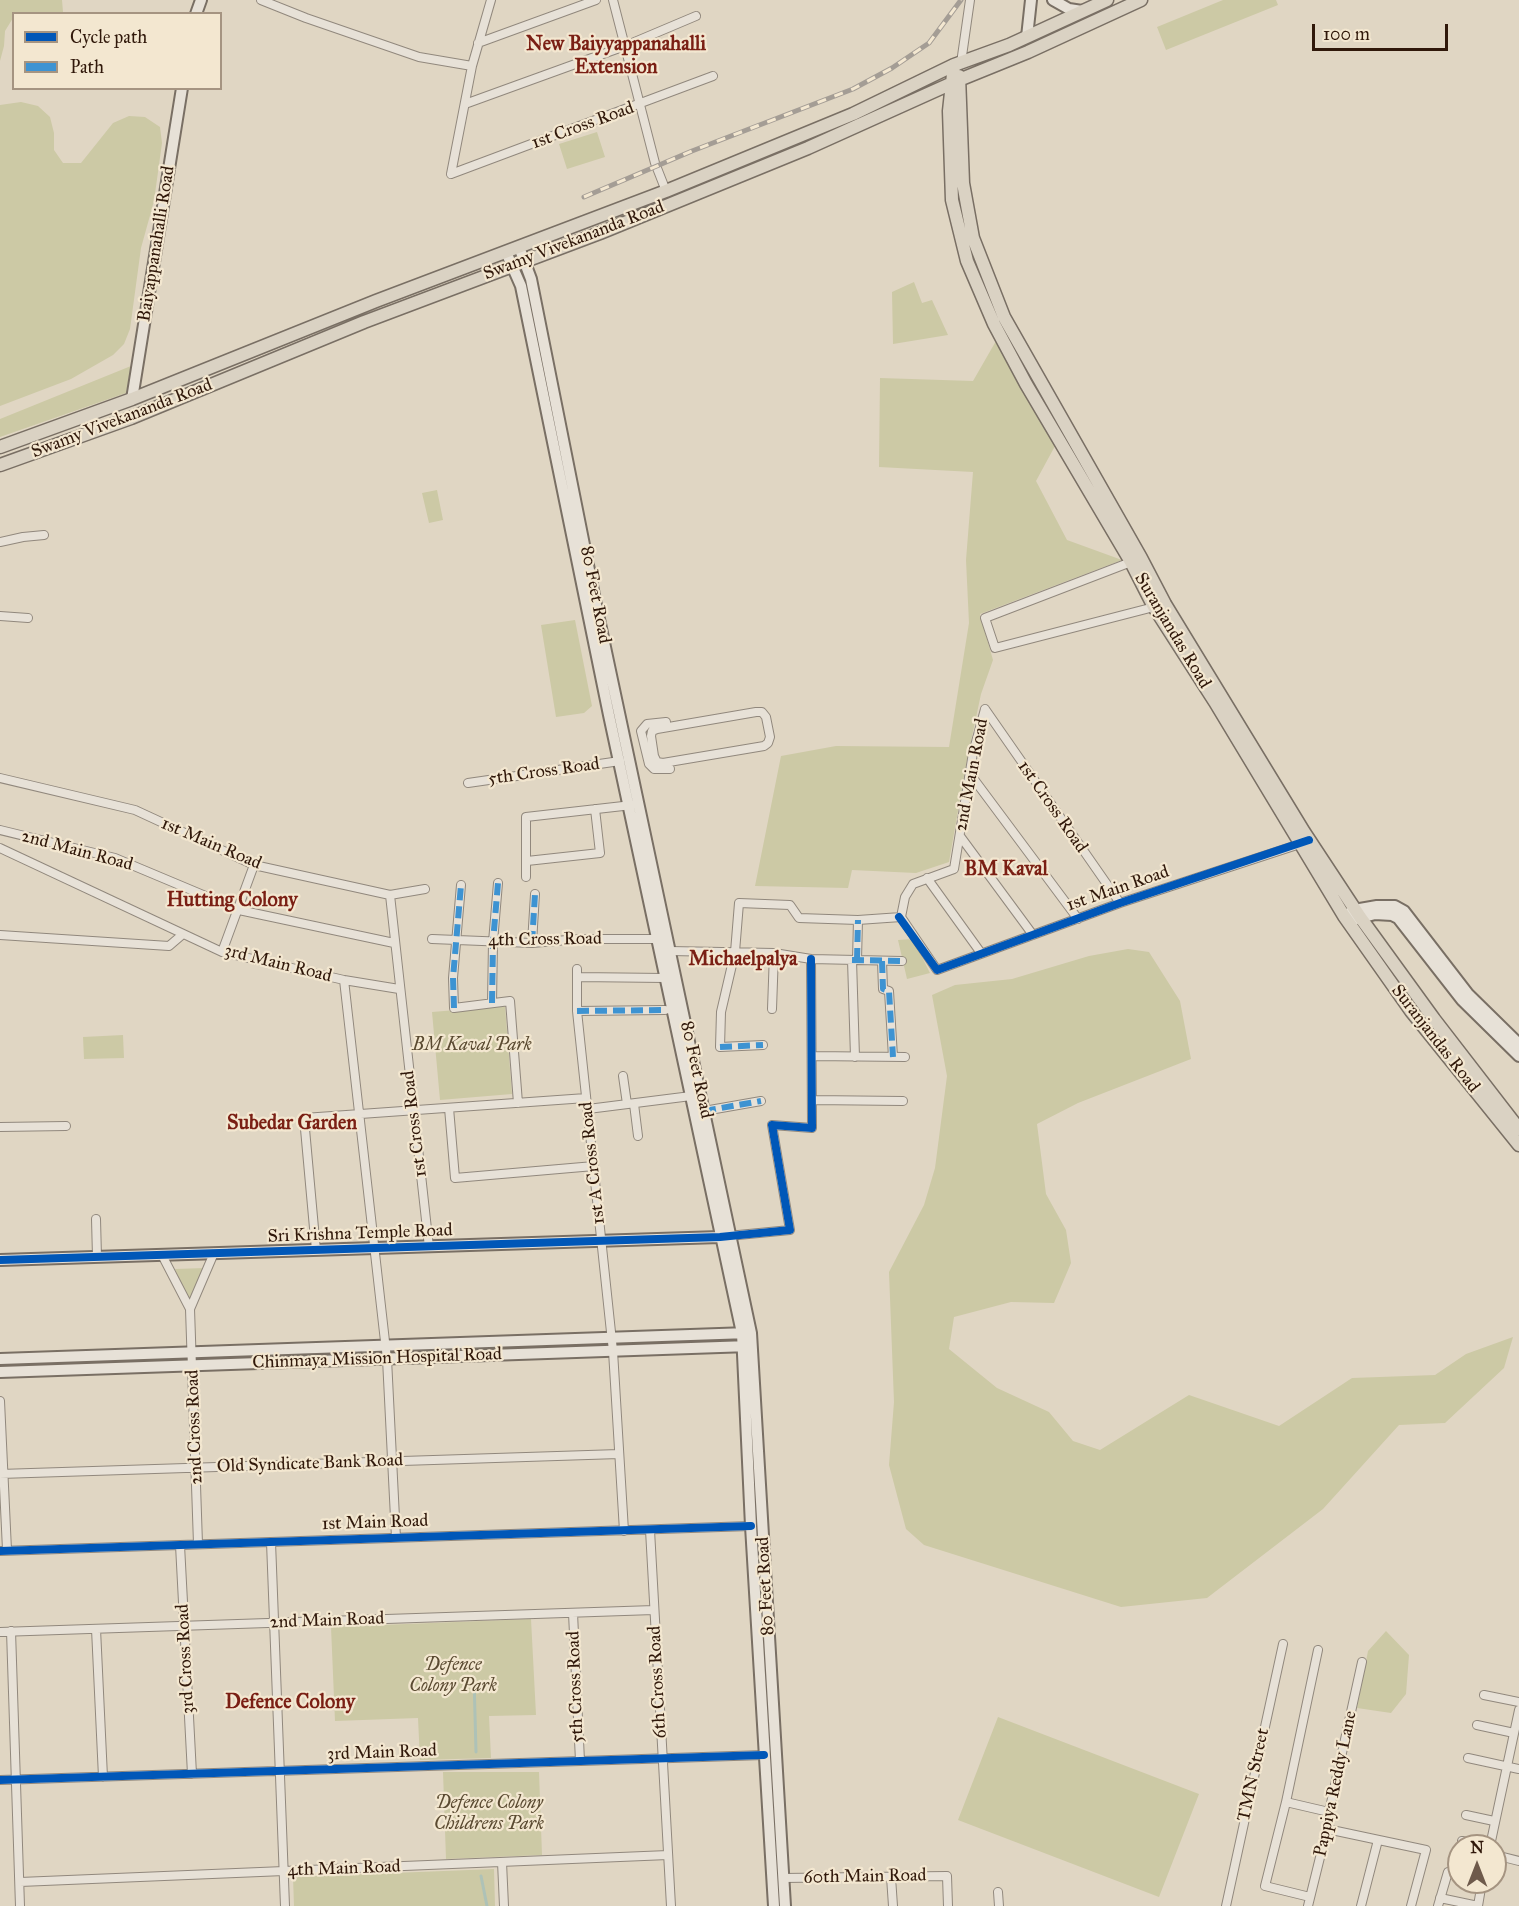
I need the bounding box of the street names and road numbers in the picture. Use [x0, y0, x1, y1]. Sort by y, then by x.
street label: 1st Cross Road [529, 97, 637, 155]
street label: Baiyappanahalli Road [134, 164, 180, 324]
street label: Swamy Vivekananda Road [481, 197, 667, 285]
street label: Swamy Vivekananda Road [29, 375, 215, 463]
street label: 80 Feet Road [575, 544, 615, 646]
street label: Suranjandas Road [1129, 569, 1215, 693]
street label: 2nd Main Road [950, 717, 994, 833]
street label: 5th Cross Road [487, 754, 601, 790]
street label: 1st Cross Road [1012, 757, 1092, 857]
street label: 1st Main Road [158, 813, 264, 875]
street label: 2nd Main Road [19, 826, 135, 876]
street label: 1st Main Road [1064, 861, 1172, 917]
street label: 4th Cross Road [488, 928, 602, 952]
street label: 3rd Main Road [222, 940, 334, 988]
street label: Suranjandas Road [1386, 981, 1484, 1097]
street label: 80 Feet Road [675, 1019, 717, 1121]
street label: 1st Cross Road [398, 1069, 432, 1179]
street label: 1st A Cross Road [576, 1101, 610, 1225]
street label: Sri Krishna Temple Road [267, 1220, 453, 1248]
street label: Chinmaya Mission Hospital Road [252, 1344, 502, 1374]
street label: 2nd Cross Road [182, 1369, 208, 1485]
street label: Old Syndicate Bank Road [216, 1450, 404, 1478]
street label: 1st Main Road [321, 1510, 429, 1536]
street label: 80 Feet Road [753, 1536, 779, 1636]
street label: 3rd Cross Road [172, 1603, 200, 1715]
street label: 2nd Main Road [269, 1608, 385, 1634]
street label: 6th Cross Road [644, 1625, 672, 1739]
street label: 5th Cross Road [563, 1631, 589, 1743]
street label: Pappiya Reddy Lane [1310, 1709, 1362, 1859]
street label: TMN Street [1234, 1726, 1274, 1824]
street label: 3rd Main Road [327, 1740, 437, 1766]
street label: 4th Main Road [287, 1856, 401, 1882]
street label: 60th Main Road [803, 1865, 927, 1889]

